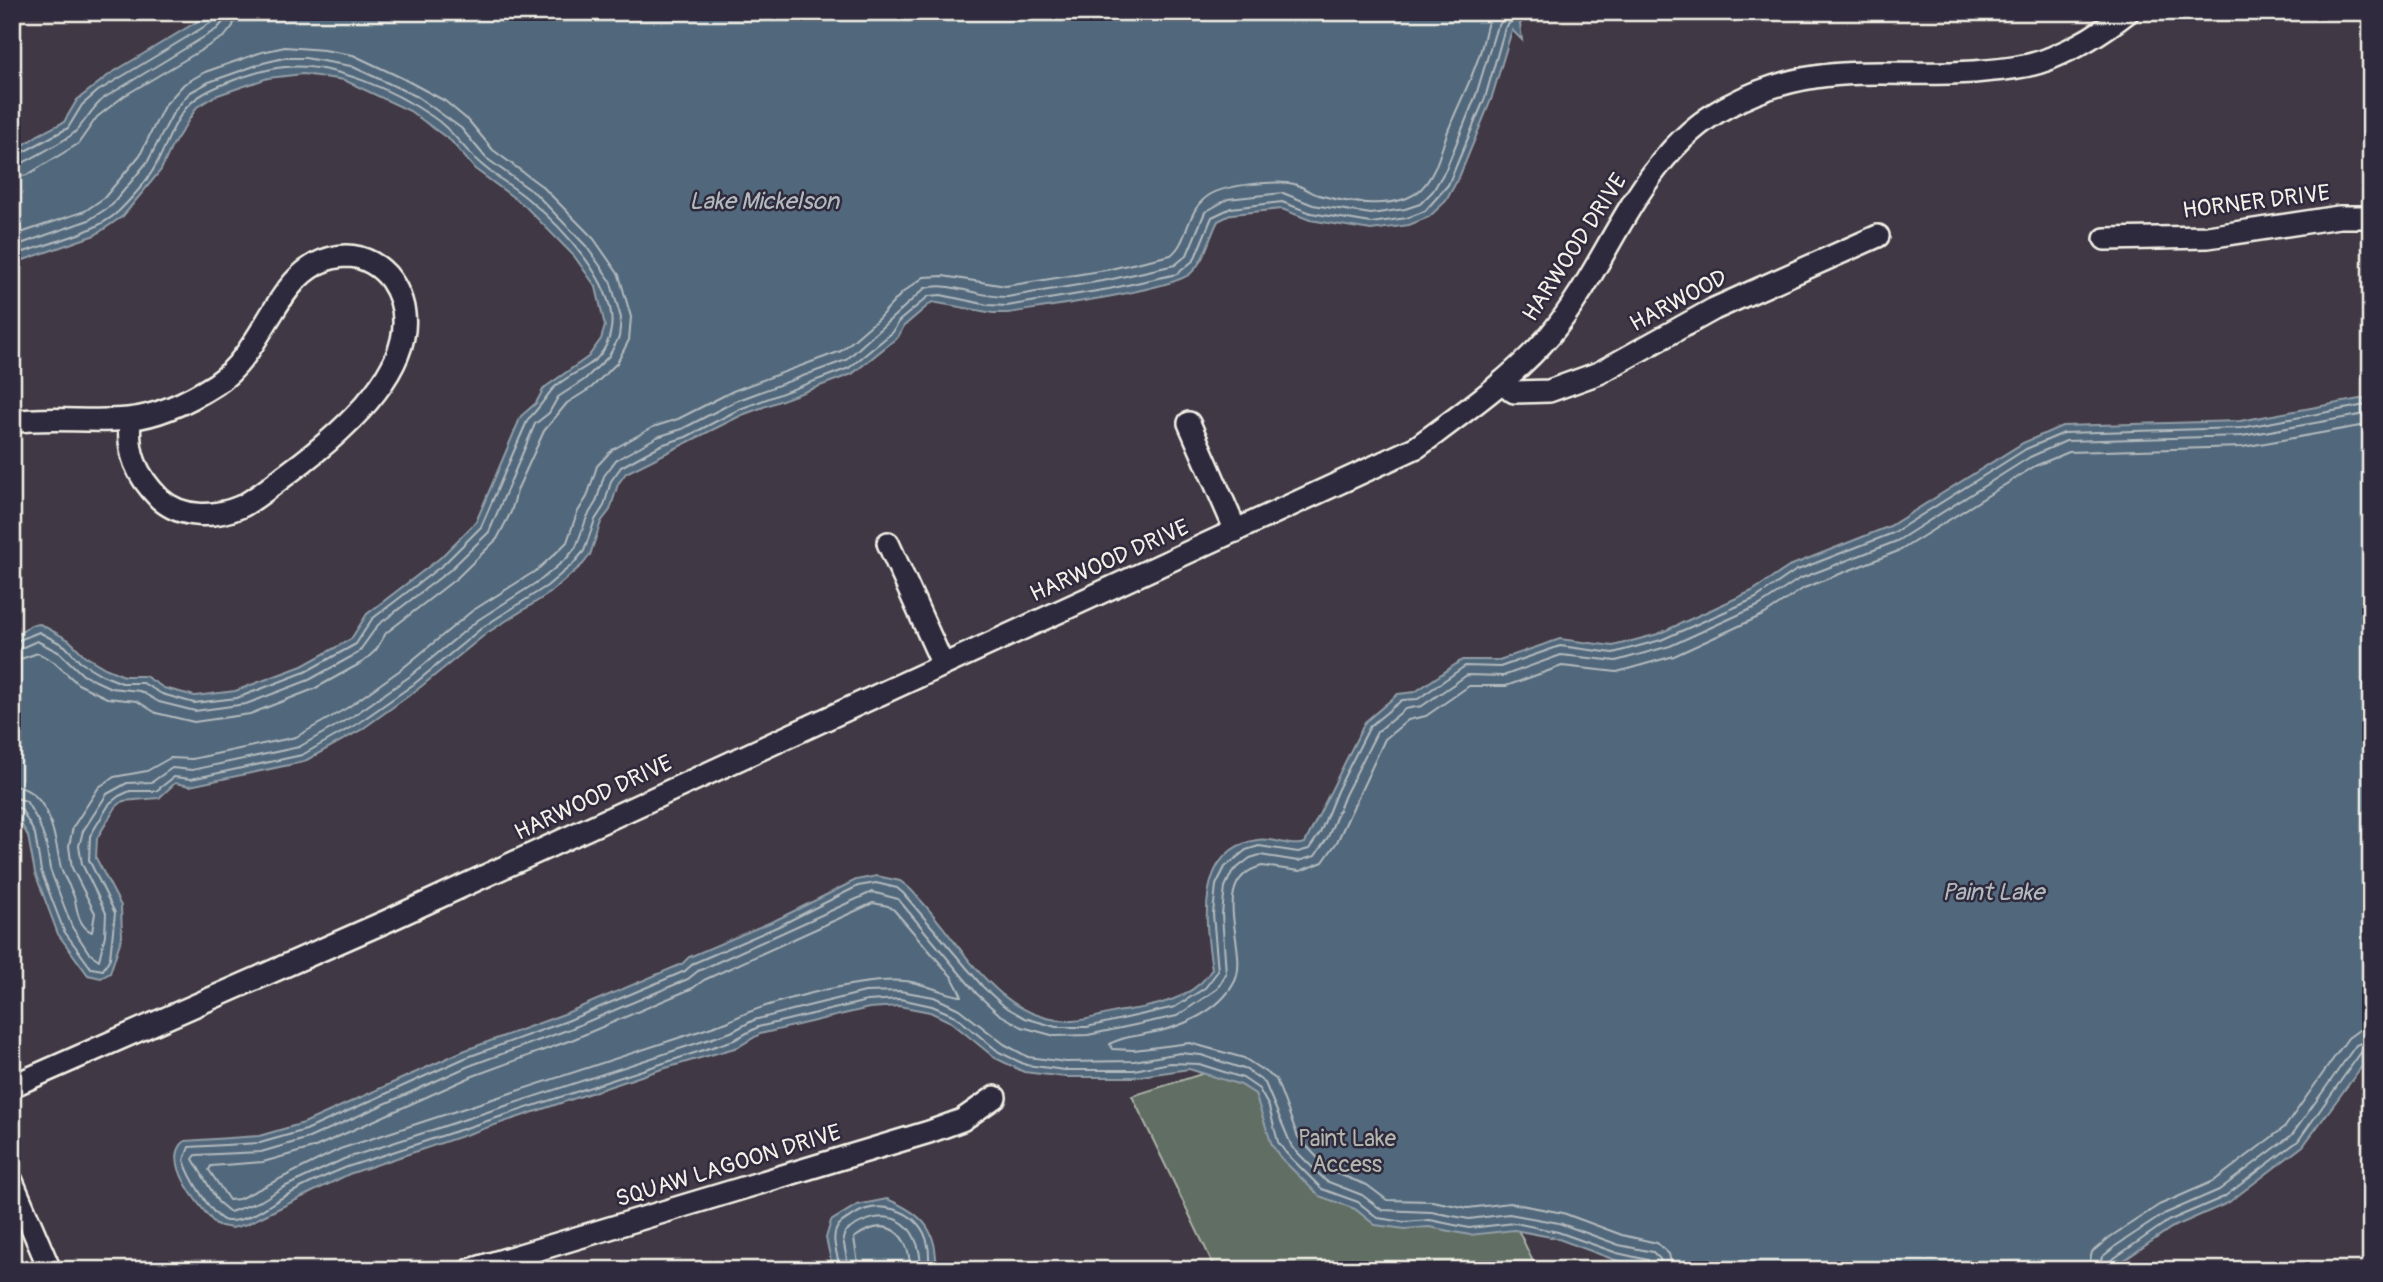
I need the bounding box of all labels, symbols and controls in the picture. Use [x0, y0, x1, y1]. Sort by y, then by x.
street label: HARWOOD DRIVE [1516, 168, 1633, 327]
street label: HORNER DRIVE [2181, 178, 2331, 225]
water label: Lake Mickelson [689, 187, 840, 216]
street label: HARWOOD [1625, 263, 1732, 338]
street label: HARWOOD DRIVE [1025, 512, 1193, 608]
street label: HARWOOD DRIVE [510, 748, 677, 847]
water label: Paint Lake [1942, 878, 2046, 907]
street label: SQUAW LAGOON DRIVE [612, 1117, 844, 1214]
park label: Paint Lake Access [1298, 1124, 1397, 1179]

